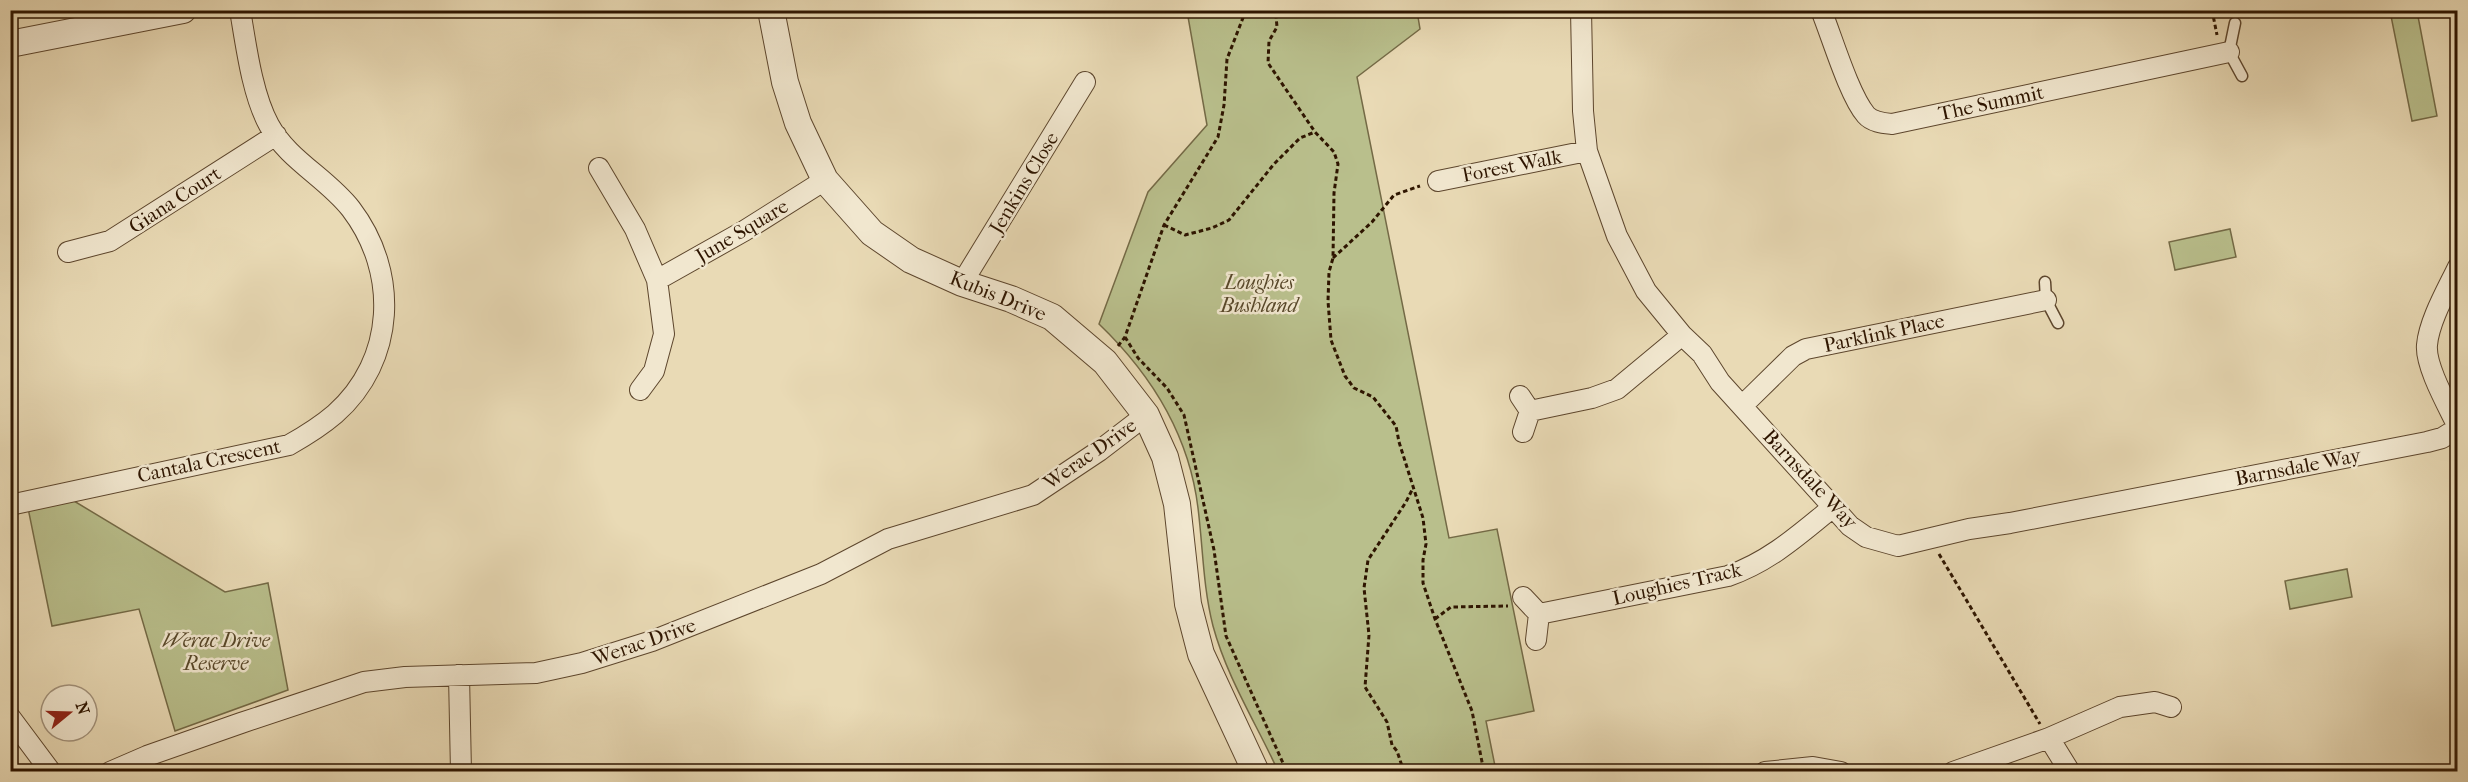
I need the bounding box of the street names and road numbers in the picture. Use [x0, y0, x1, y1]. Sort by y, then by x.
street label: The Summit [1936, 81, 2046, 125]
street label: Jenkins Close [984, 128, 1063, 240]
street label: Forest Walk [1460, 145, 1564, 187]
street label: Giana Court [125, 162, 225, 238]
street label: June Square [690, 194, 792, 269]
street label: Kubis Drive [946, 266, 1050, 326]
street label: Parklink Place [1821, 309, 1947, 357]
street label: Werac Drive [1038, 414, 1141, 495]
street label: Barnsdale Way [1758, 425, 1863, 534]
street label: Cantala Crescent [135, 435, 283, 487]
street label: Barnsdale Way [2233, 443, 2364, 490]
street label: Loughies Track [1610, 558, 1744, 610]
street label: Werac Drive [588, 614, 699, 671]

